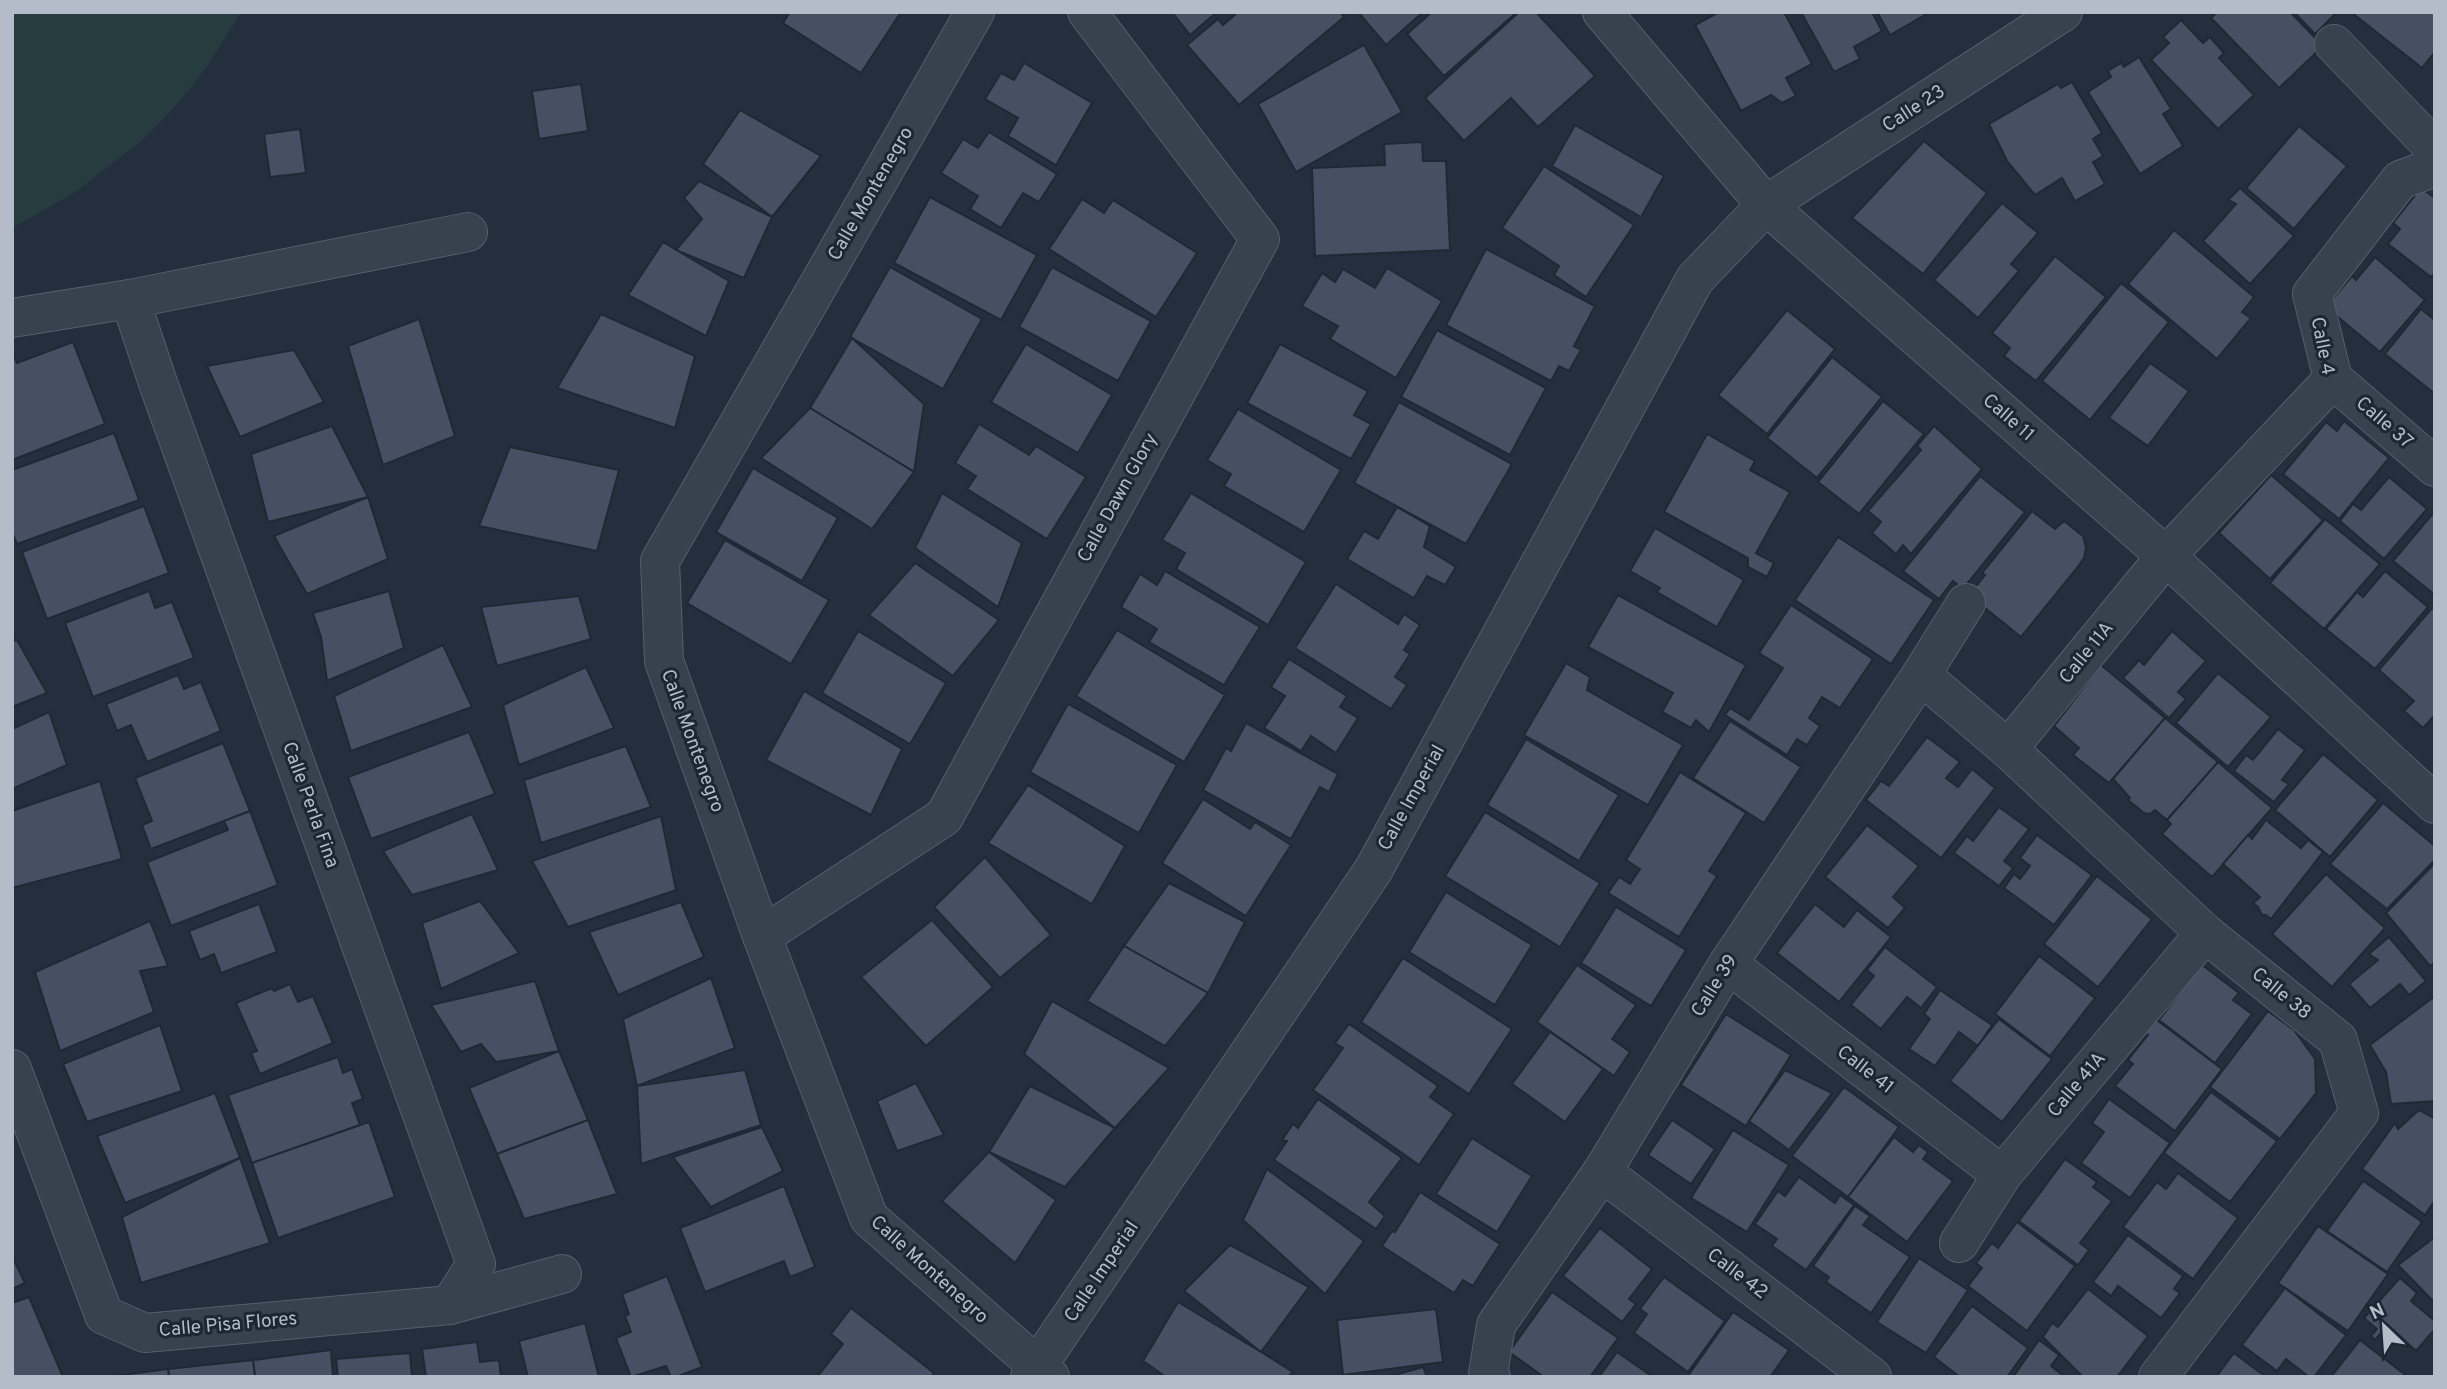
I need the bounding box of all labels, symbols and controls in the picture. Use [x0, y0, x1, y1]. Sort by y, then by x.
street label: Calle 23 [1878, 80, 1950, 138]
street label: Calle Montenegro [823, 123, 919, 265]
street label: Calle 4 [2305, 315, 2339, 377]
street label: Calle 11 [1977, 389, 2039, 447]
street label: Calle 37 [2350, 392, 2418, 454]
street label: Calle Dawn Glory [1073, 429, 1163, 567]
street label: Calle 11A [2055, 617, 2119, 689]
street label: Calle Montenegro [655, 666, 729, 816]
street label: Calle Perla Fina [276, 739, 344, 871]
street label: Calle Imperial [1373, 741, 1451, 855]
street label: Calle 39 [1686, 950, 1744, 1022]
street label: Calle 38 [2246, 963, 2316, 1025]
street label: Calle 41 [1832, 1040, 1898, 1100]
street label: Calle 41A [2043, 1047, 2111, 1123]
street label: Calle Montenegro [865, 1211, 993, 1329]
street label: Calle Imperial [1059, 1217, 1145, 1327]
street label: Calle 42 [1702, 1243, 1772, 1305]
north arrow [2349, 1291, 2419, 1361]
text: N [2366, 1299, 2389, 1326]
street label: Calle Pisa Flores [158, 1307, 298, 1343]

